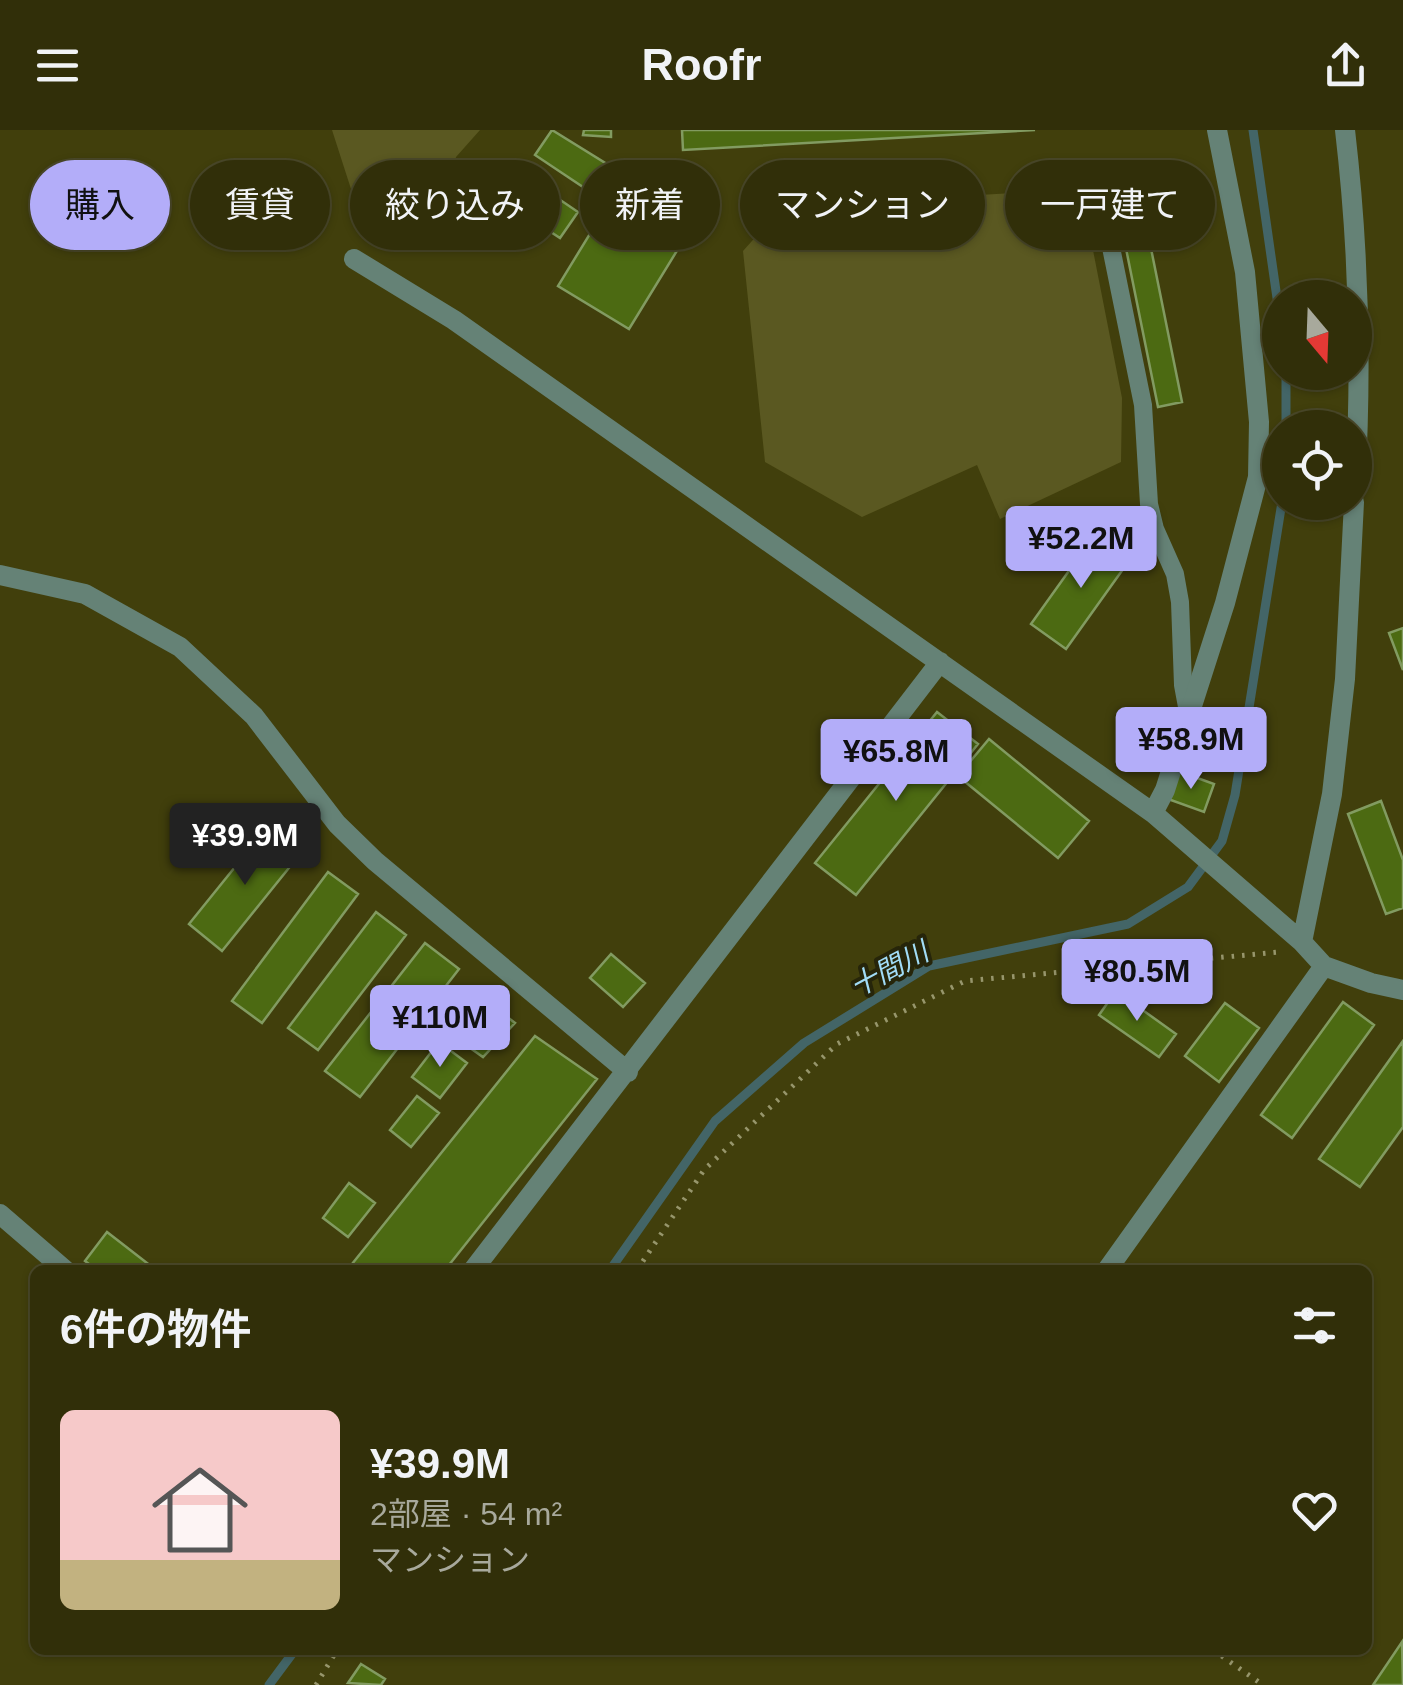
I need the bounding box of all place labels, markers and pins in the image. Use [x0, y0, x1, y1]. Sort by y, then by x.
pin: ¥52.2M [1000, 506, 1162, 591]
pin: ¥58.9M [1110, 707, 1272, 792]
pin: ¥65.8M [815, 719, 977, 804]
pin: ¥39.9M [164, 803, 326, 888]
pin: ¥80.5M [1056, 939, 1218, 1024]
pin: ¥110M [370, 985, 510, 1070]

